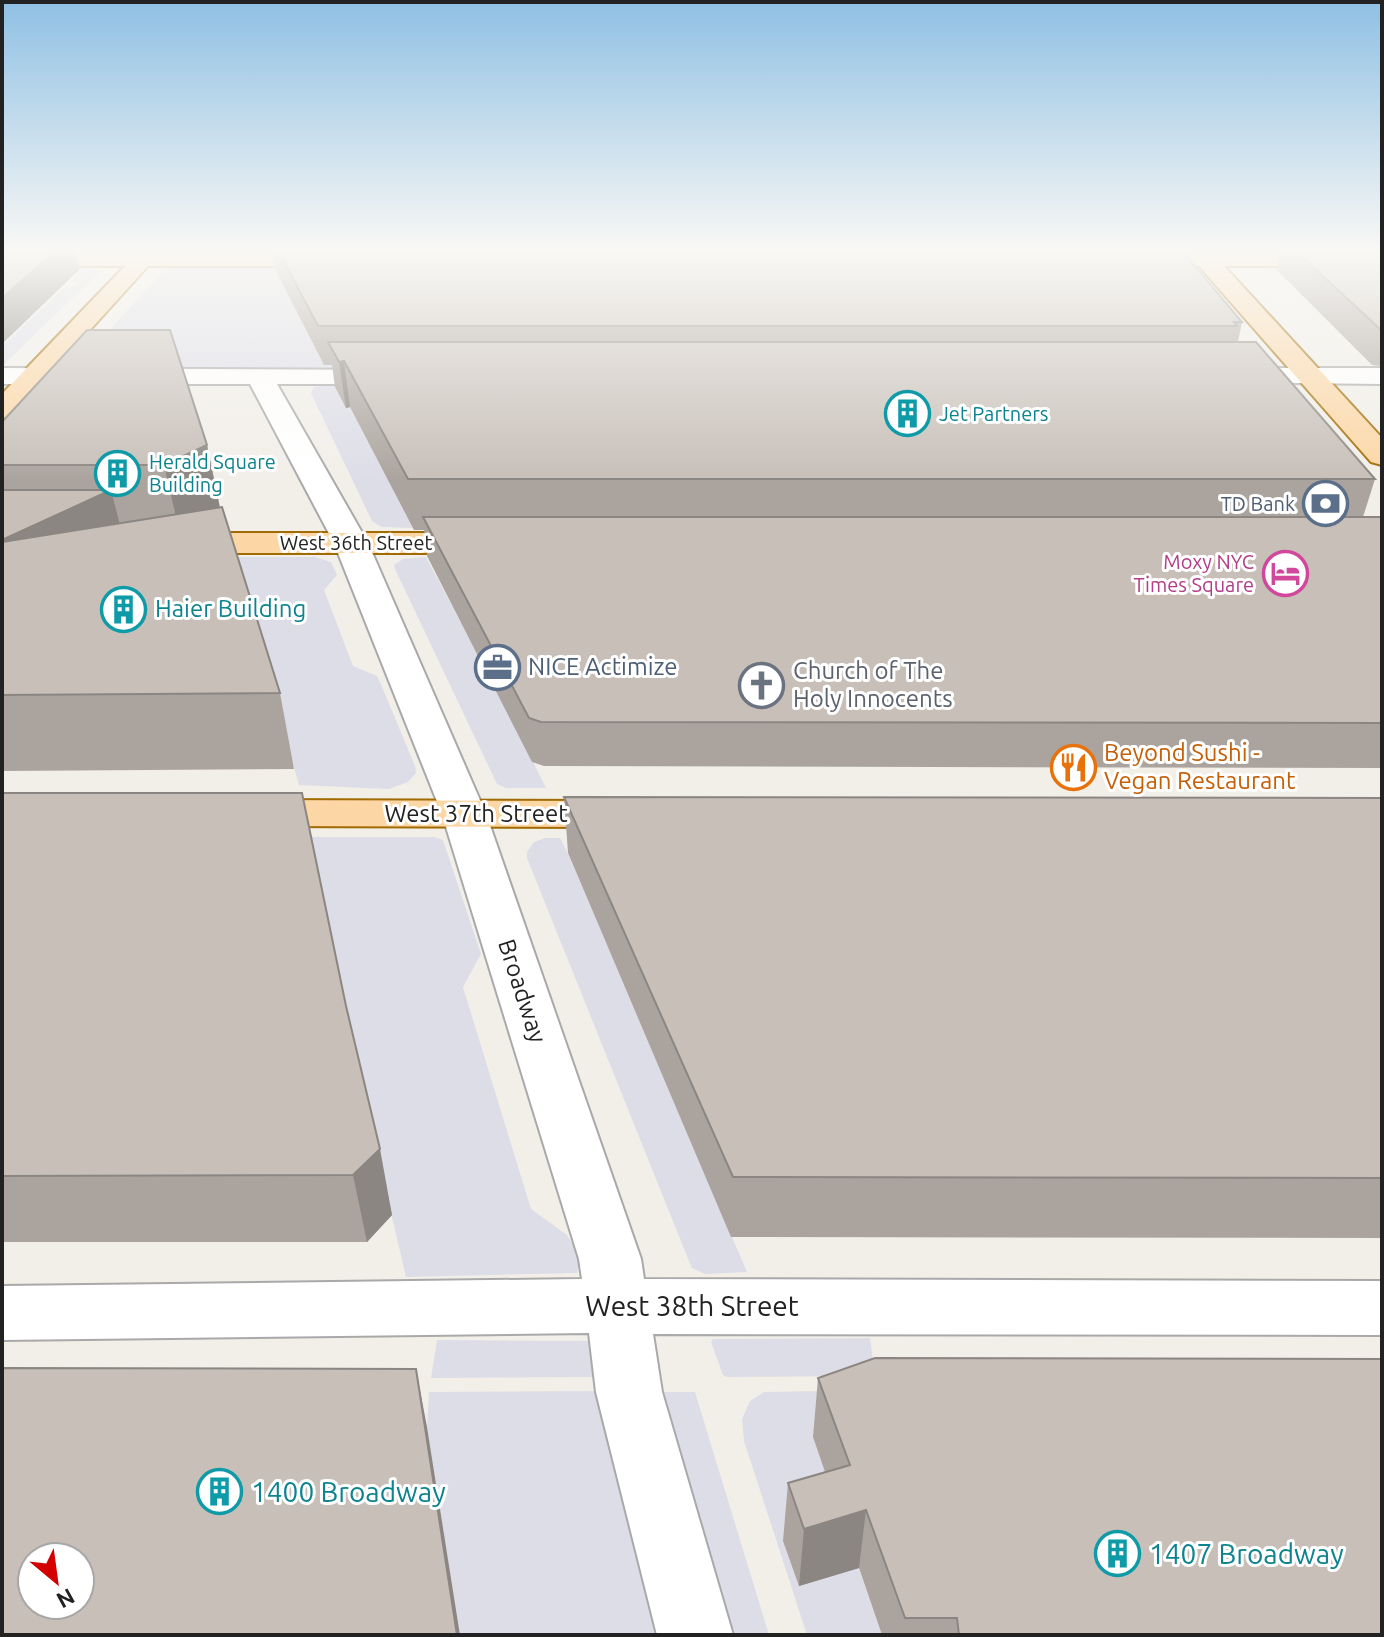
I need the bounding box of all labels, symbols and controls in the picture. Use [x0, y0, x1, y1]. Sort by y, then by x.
building icon: Jet Partners [884, 390, 932, 438]
place label: Jet Partners [939, 402, 1049, 425]
building icon: Herald Square Building [94, 449, 142, 497]
place label: Herald Square Building [149, 450, 276, 496]
bank icon: TD Bank [1302, 480, 1350, 528]
place label: TD Bank [1221, 492, 1295, 515]
street label: West 36th Street [280, 531, 432, 554]
place label: Moxy NYC Times Square [1134, 550, 1254, 596]
hotel icon: Moxy NYC Times Square [1261, 550, 1309, 598]
building icon: Haier Building [100, 585, 148, 633]
place label: Haier Building [155, 595, 306, 622]
office icon: NICE Actimize [473, 643, 521, 691]
place label: NICE Actimize [528, 653, 678, 680]
place label: Church of The Holy Innocents [793, 657, 953, 712]
church icon: Church of The Holy Innocents [738, 661, 786, 709]
place label: Beyond Sushi - Vegan Restaurant [1104, 739, 1296, 794]
restaurant icon: Beyond Sushi - Vegan Restaurant [1049, 743, 1097, 791]
street label: West 37th Street [384, 800, 568, 827]
street label: Broadway [493, 936, 552, 1046]
street label: West 38th Street [585, 1290, 799, 1321]
building icon: 1400 Broadway [196, 1468, 244, 1516]
place label: 1400 Broadway [251, 1476, 446, 1507]
building icon: 1407 Broadway [1094, 1530, 1142, 1578]
place label: 1407 Broadway [1149, 1538, 1344, 1569]
north arrow [16, 1541, 96, 1621]
text: N [53, 1584, 79, 1614]

